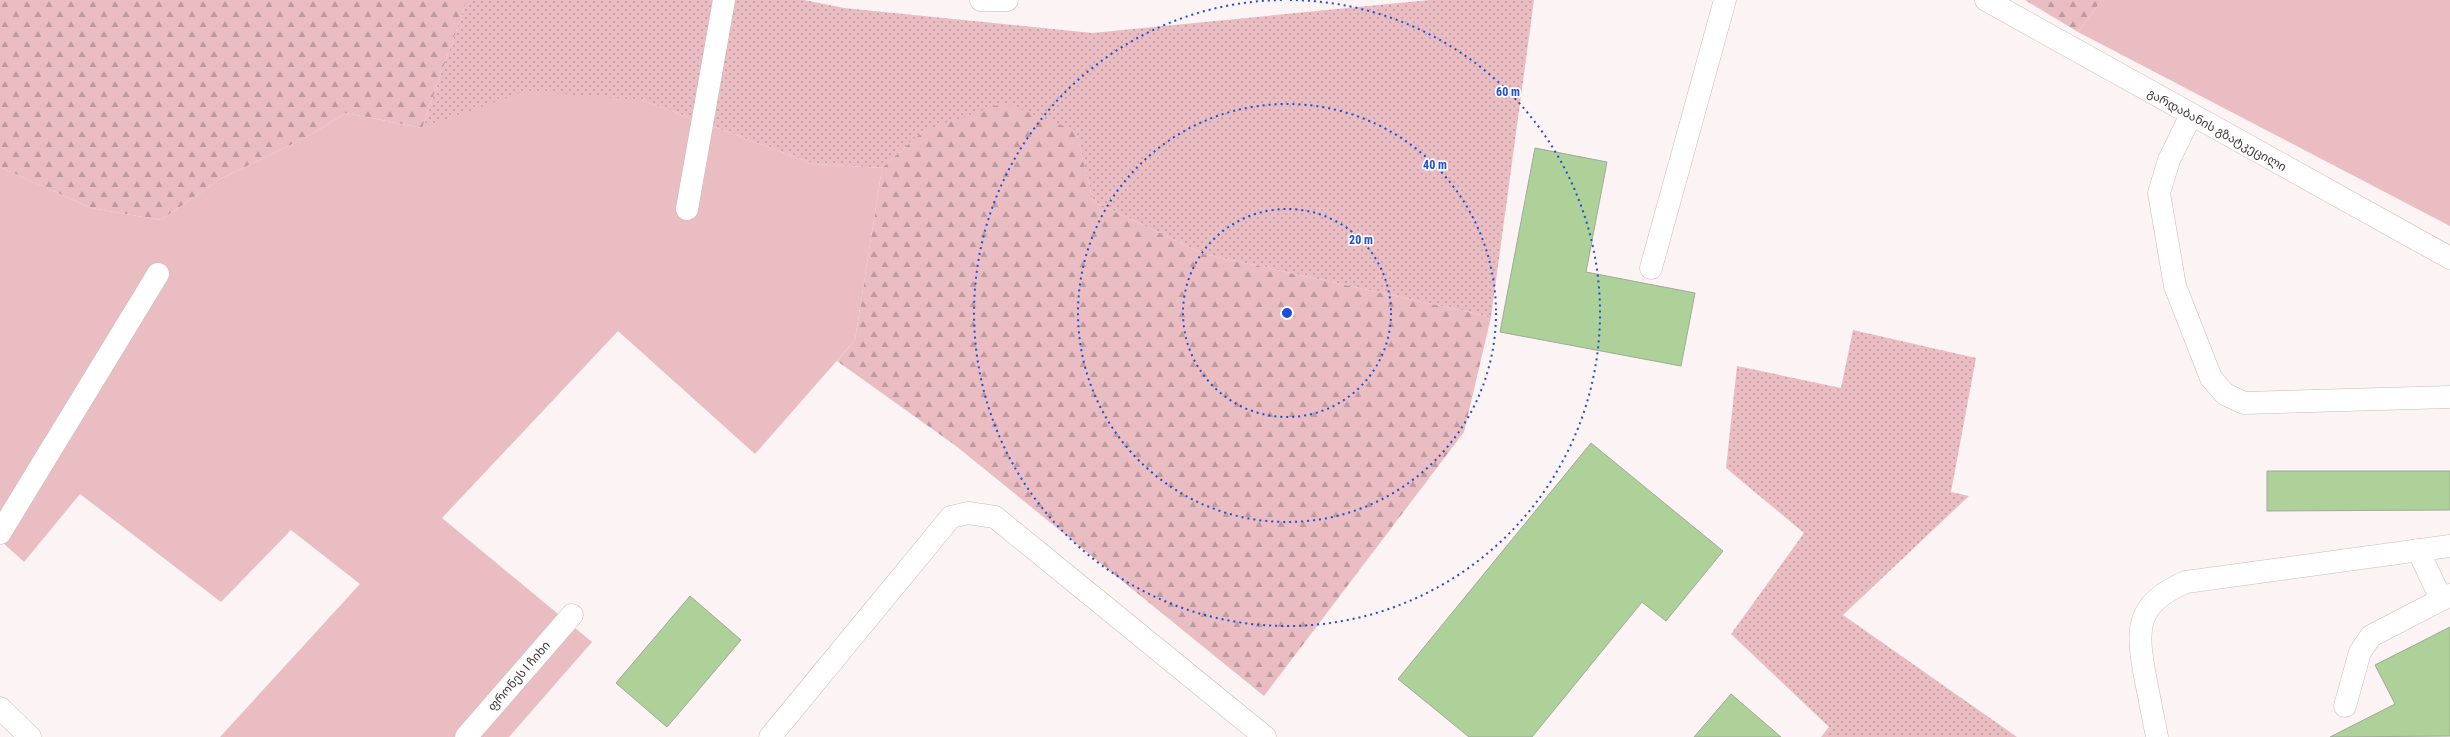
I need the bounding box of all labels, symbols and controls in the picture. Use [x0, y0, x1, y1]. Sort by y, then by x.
text: 60 m [1496, 85, 1520, 99]
street label: გარდაბანის გზატკეცილი [2145, 86, 2289, 175]
text: 40 m [1423, 158, 1447, 172]
text: 20 m [1349, 233, 1373, 247]
centre of rings [1280, 306, 1294, 320]
street label: ფრონეს I ჩიხი [485, 638, 553, 714]

